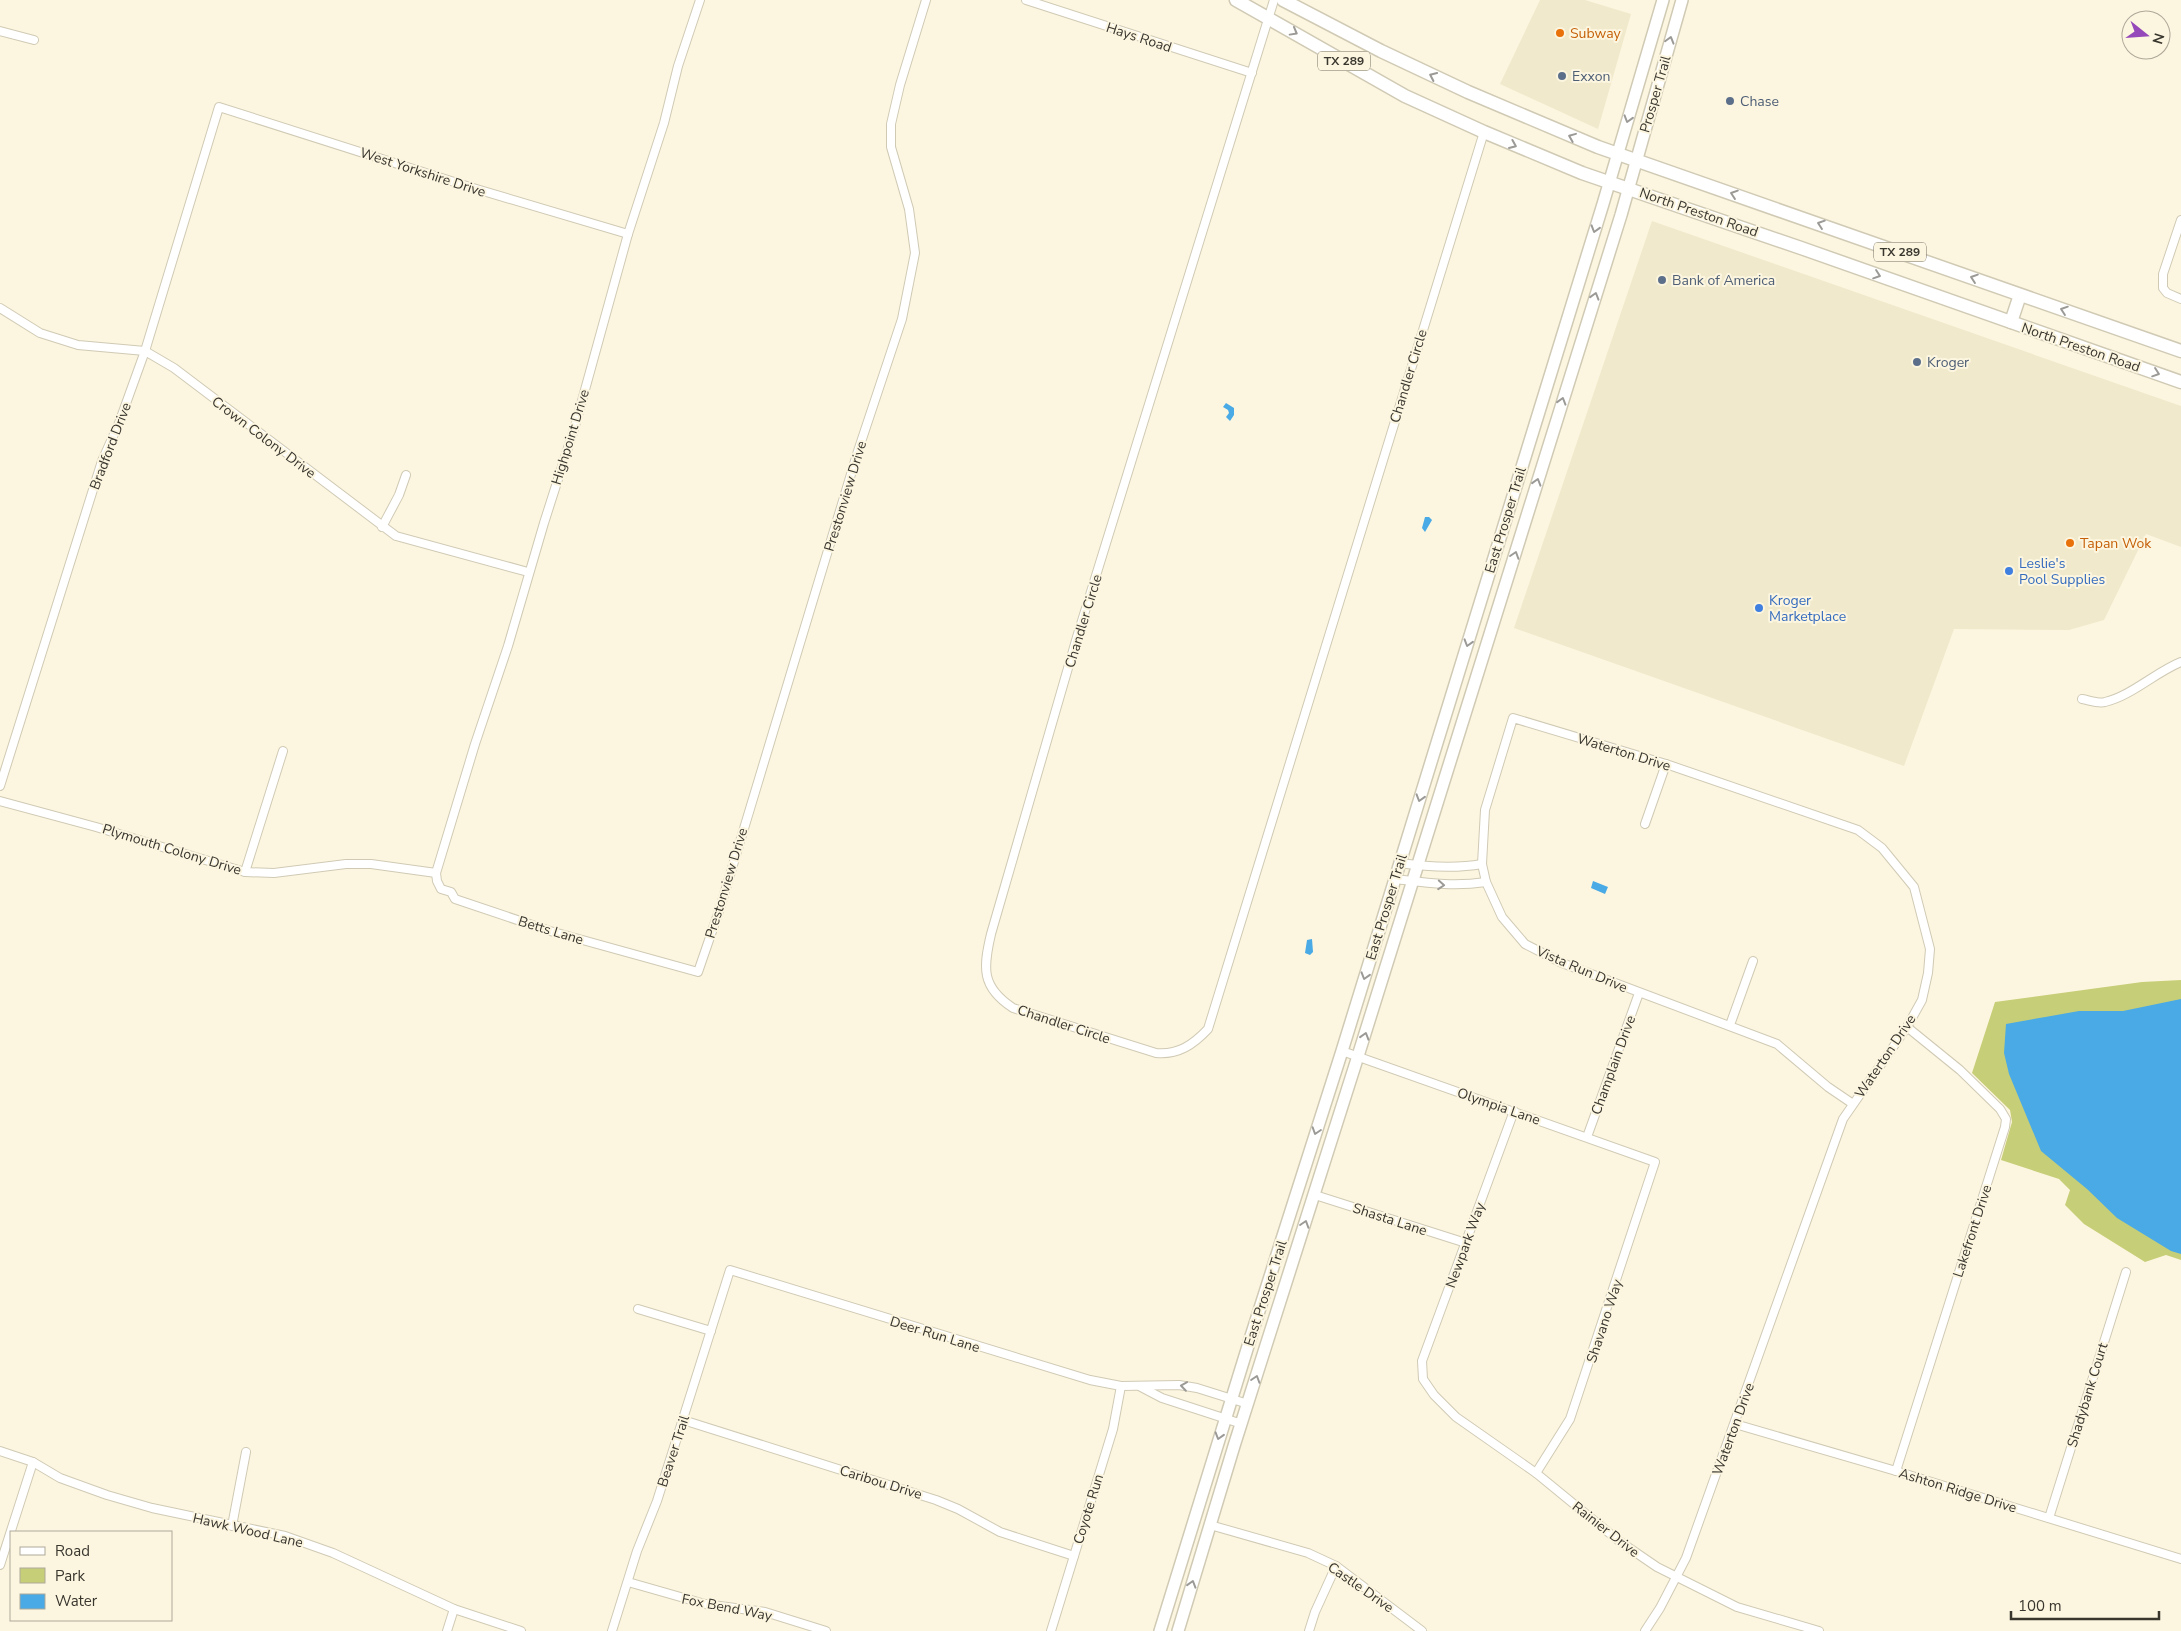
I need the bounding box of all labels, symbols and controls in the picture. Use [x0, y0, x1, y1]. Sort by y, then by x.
north arrow [2121, 10, 2171, 60]
street label: Hays Road [1104, 18, 1174, 57]
place label: Subway [1570, 24, 1622, 43]
one-way arrow [1289, 26, 1298, 36]
marker: Subway [1554, 27, 1566, 39]
text: N [2147, 31, 2169, 46]
one-way arrow [1665, 37, 1675, 45]
road number: TX 289 [1318, 51, 1370, 70]
street label: Prosper Trail [1635, 52, 1676, 135]
place label: Exxon [1572, 67, 1610, 86]
marker: Exxon [1556, 70, 1568, 82]
one-way arrow [1429, 71, 1438, 82]
place label: Chase [1740, 92, 1779, 111]
marker: Chase [1724, 95, 1736, 107]
one-way arrow [1623, 115, 1633, 123]
one-way arrow [1568, 133, 1577, 143]
one-way arrow [1508, 138, 1517, 149]
street label: West Yorkshire Drive [358, 143, 488, 202]
street label: North Preston Road [1637, 183, 1761, 242]
one-way arrow [1730, 190, 1738, 200]
one-way arrow [1817, 220, 1826, 230]
one-way arrow [1591, 224, 1601, 232]
road number: TX 289 [1874, 242, 1926, 262]
one-way arrow [1872, 269, 1881, 279]
place label: Bank of America [1672, 271, 1775, 290]
marker: Bank of America [1656, 274, 1668, 286]
one-way arrow [1971, 274, 1979, 284]
one-way arrow [1589, 292, 1599, 300]
one-way arrow [2060, 306, 2068, 316]
street label: North Preston Road [2019, 318, 2143, 377]
street label: Chandler Circle [1385, 327, 1432, 425]
place label: Kroger [1927, 353, 1969, 372]
marker: Kroger [1911, 356, 1923, 368]
one-way arrow [2151, 367, 2159, 377]
street label: Highpoint Drive [547, 387, 594, 487]
street label: Crown Colony Drive [208, 392, 320, 483]
one-way arrow [1557, 398, 1567, 406]
street label: Bradford Drive [85, 400, 136, 493]
street label: Prestonview Drive [820, 439, 871, 554]
street label: East Prosper Trail [1480, 464, 1531, 576]
one-way arrow [1532, 478, 1542, 487]
place label: Tapan Wok [2080, 534, 2152, 553]
marker: Tapan Wok [2064, 537, 2076, 549]
one-way arrow [1509, 551, 1519, 560]
place label: Leslie's Pool Supplies [2019, 554, 2105, 589]
marker: Leslie's Pool Supplies [2003, 565, 2015, 577]
street label: Chandler Circle [1060, 572, 1107, 670]
place label: Kroger Marketplace [1769, 591, 1846, 626]
marker: Kroger Marketplace [1753, 602, 1765, 614]
one-way arrow [1463, 639, 1473, 647]
street label: Waterton Drive [1575, 729, 1673, 776]
one-way arrow [1415, 794, 1425, 802]
street label: Plymouth Colony Drive [100, 819, 244, 880]
street label: Prestonview Drive [701, 826, 752, 941]
street label: East Prosper Trail [1361, 851, 1412, 963]
one-way arrow [1437, 879, 1445, 890]
street label: Betts Lane [516, 912, 586, 949]
street label: Vista Run Drive [1532, 941, 1630, 997]
one-way arrow [1361, 972, 1371, 980]
street label: Chandler Circle [1015, 1001, 1113, 1048]
street label: Waterton Drive [1850, 1011, 1920, 1102]
street label: Champlain Drive [1587, 1013, 1640, 1118]
one-way arrow [1359, 1032, 1369, 1040]
street label: Olympia Lane [1455, 1083, 1543, 1130]
one-way arrow [1312, 1126, 1322, 1135]
street label: Lakefront Drive [1949, 1182, 1996, 1280]
street label: Shasta Lane [1350, 1199, 1429, 1240]
street label: Newpark Way [1441, 1199, 1490, 1291]
one-way arrow [1300, 1221, 1310, 1229]
street label: East Prosper Trail [1239, 1237, 1292, 1348]
street label: Shavano Way [1582, 1276, 1627, 1365]
street label: Deer Run Lane [888, 1312, 982, 1357]
street label: Shadybank Court [2063, 1340, 2112, 1450]
one-way arrow [1250, 1375, 1260, 1384]
street label: Waterton Drive [1708, 1380, 1759, 1478]
one-way arrow [1180, 1381, 1188, 1392]
street label: Beaver Trail [653, 1412, 694, 1490]
one-way arrow [1215, 1431, 1225, 1440]
street label: Caribou Drive [837, 1461, 925, 1504]
street label: Ashton Ridge Drive [1897, 1464, 2019, 1517]
street label: Coyote Run [1069, 1472, 1108, 1547]
street label: Rainier Drive [1568, 1497, 1643, 1562]
street label: Hawk Wood Lane [191, 1509, 305, 1552]
legend [10, 1531, 172, 1621]
text: Road [55, 1541, 90, 1561]
street label: Castle Drive [1324, 1558, 1397, 1617]
text: Park [55, 1566, 85, 1586]
one-way arrow [1187, 1581, 1197, 1589]
scale bar [2011, 1588, 2158, 1620]
street label: Fox Bend Way [680, 1589, 775, 1626]
text: Water [55, 1591, 98, 1611]
text: 100 m [2018, 1596, 2062, 1616]

